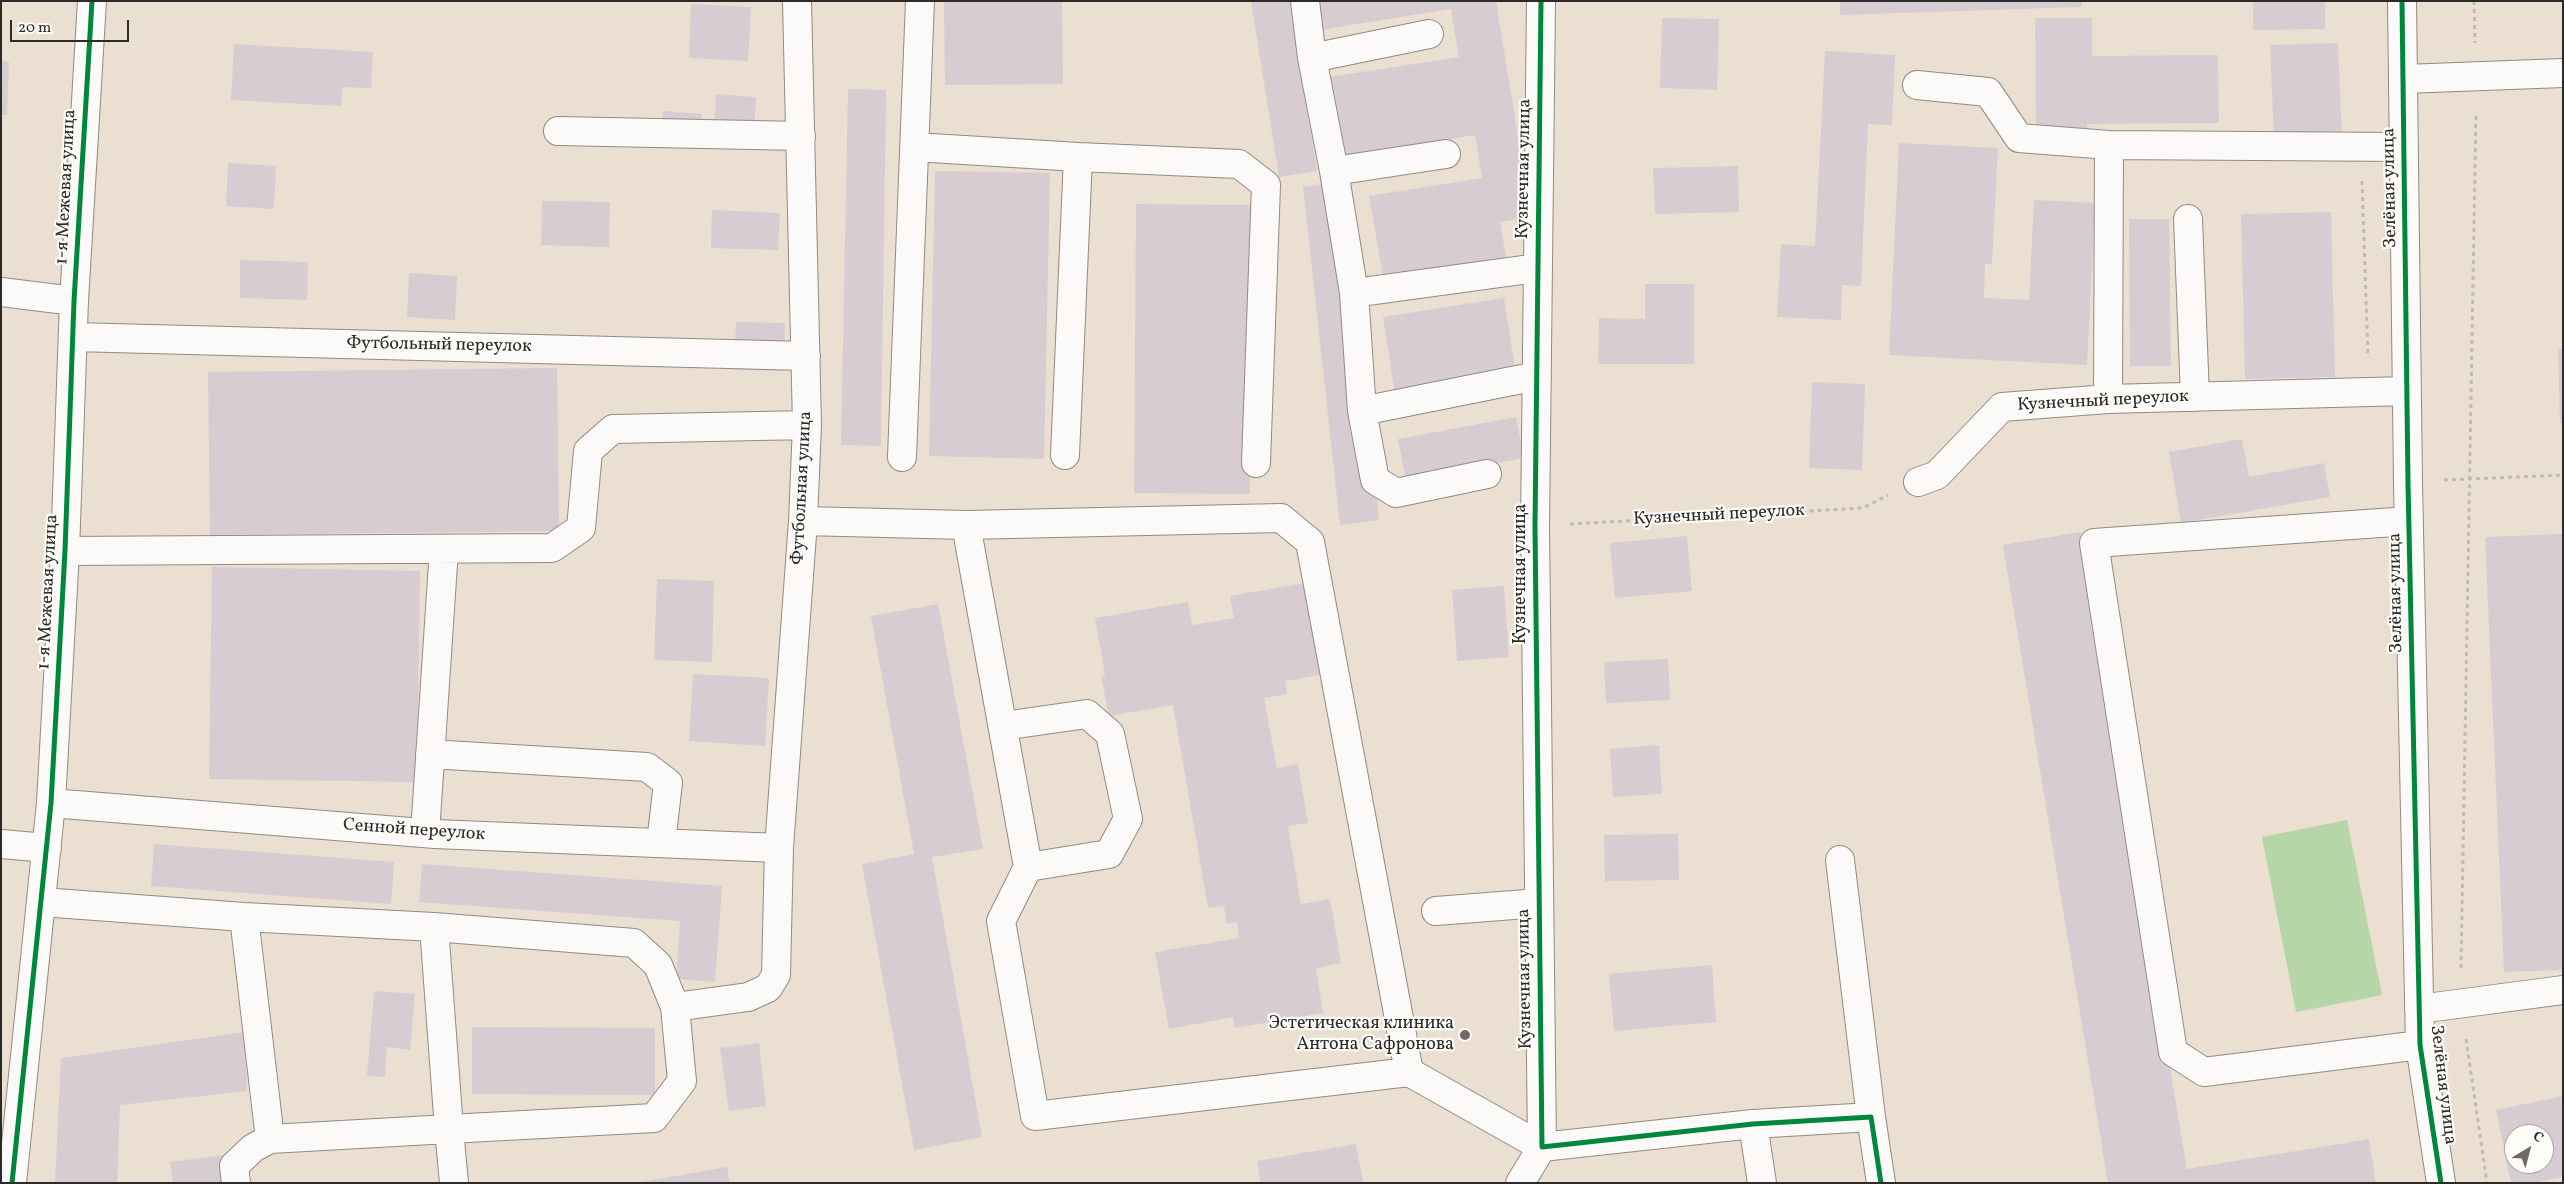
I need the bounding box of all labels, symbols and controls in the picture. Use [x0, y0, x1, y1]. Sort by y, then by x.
scale bar [12, 10, 131, 42]
text: 20 m [18, 18, 51, 39]
street label: Кузнечная улица [1513, 98, 1537, 240]
street label: 1-я Межевая улица [52, 109, 82, 265]
street label: Зелёная улица [2379, 128, 2403, 248]
street label: Футбольный переулок [346, 334, 532, 358]
street label: Кузнечный переулок [2017, 387, 2189, 417]
street label: Футбольная улица [788, 411, 818, 565]
street label: Кузнечный переулок [1633, 501, 1805, 531]
street label: Кузнечная улица [1511, 504, 1533, 644]
street label: 1-я Межевая улица [34, 514, 64, 670]
street label: Зелёная улица [2385, 533, 2409, 653]
street label: Сенной переулок [342, 815, 486, 847]
street label: Кузнечная улица [1514, 908, 1538, 1050]
place label: Эстетическая клиника Антона Сафронова [1269, 1014, 1454, 1056]
street label: Зелёная улица [2424, 1024, 2460, 1146]
marker: Эстетическая клиника Антона Сафронова [1458, 1028, 1472, 1042]
north arrow [2504, 1124, 2554, 1174]
text: С [2528, 1127, 2547, 1148]

